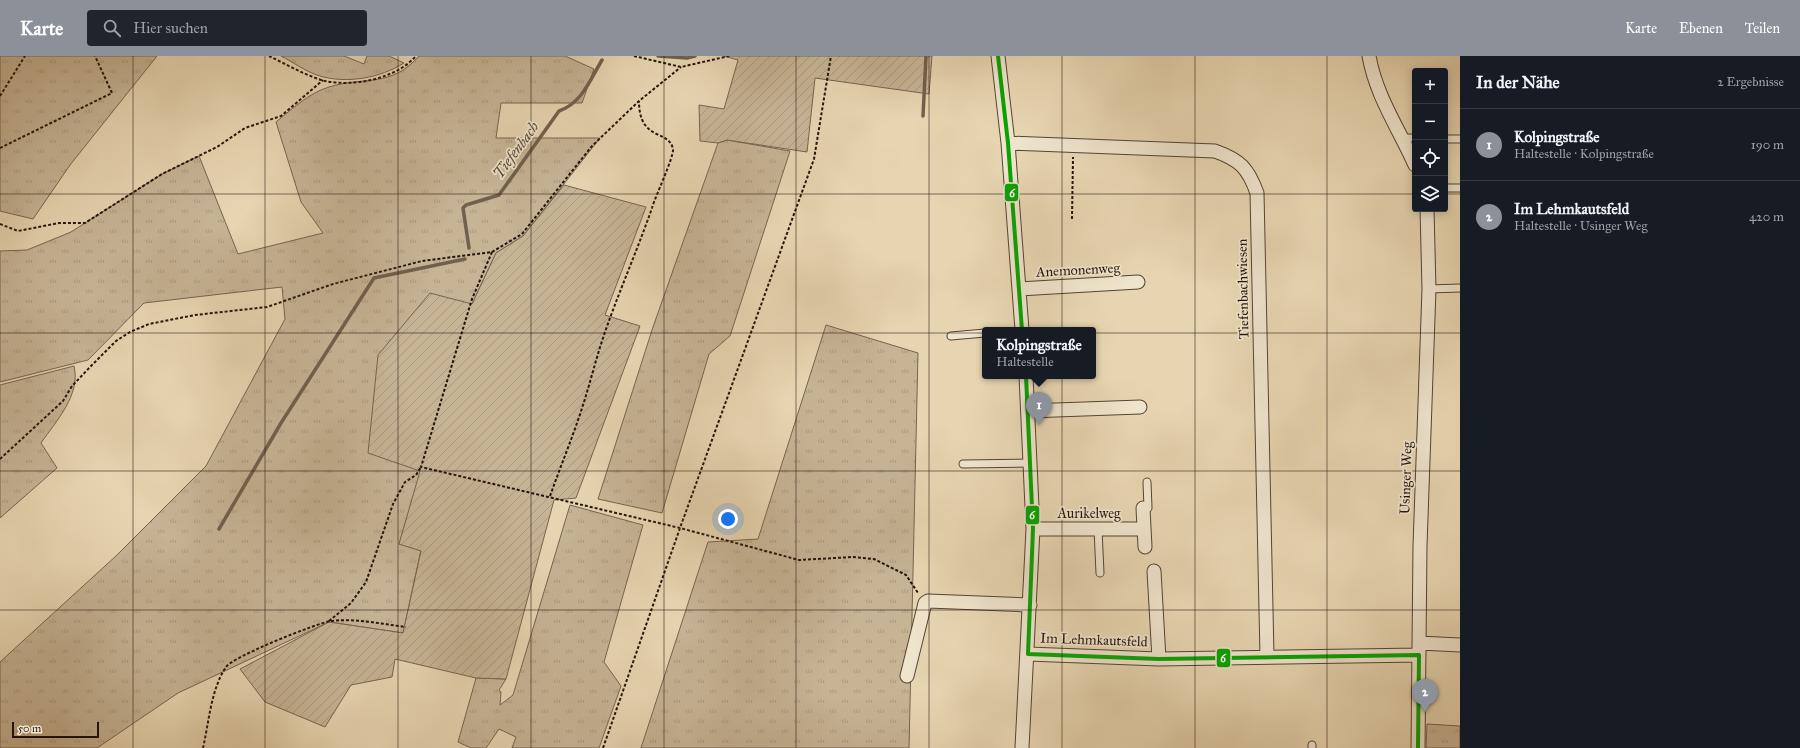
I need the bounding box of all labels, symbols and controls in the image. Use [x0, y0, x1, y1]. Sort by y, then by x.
search box [87, 10, 367, 46]
text: Karte [20, 17, 63, 40]
icon: search [101, 17, 123, 39]
text: Hier suchen [133, 19, 208, 37]
text: Karte [1625, 20, 1657, 37]
text: Ebenen [1679, 20, 1723, 37]
text: Teilen [1745, 20, 1780, 37]
map controls [1412, 68, 1448, 212]
button: + [1412, 68, 1448, 104]
text: In der Nähe [1476, 72, 1560, 93]
text: 2 Ergebnisse [1717, 74, 1784, 90]
button: − [1412, 104, 1448, 140]
water label: Tiefenbach [489, 118, 543, 182]
text: Kolpingstraße [1514, 128, 1600, 146]
text: 1 [1486, 137, 1492, 153]
text: 190 m [1751, 137, 1784, 153]
button: locate [1412, 140, 1448, 176]
text: Haltestelle · Kolpingstraße [1514, 146, 1654, 162]
button: layers [1412, 176, 1448, 212]
line badge: 6 [1004, 183, 1019, 202]
text: 6 [1009, 187, 1016, 200]
text: Im Lehmkautsfeld [1514, 200, 1629, 218]
text: 2 [1486, 209, 1492, 225]
text: 420 m [1749, 209, 1784, 225]
text: Haltestelle · Usinger Weg [1514, 218, 1648, 234]
street label: Tiefenbachwiesen [1234, 238, 1252, 340]
street label: Anemonenweg [1035, 259, 1121, 281]
popup [982, 327, 1096, 379]
text: Kolpingstraße [996, 336, 1082, 354]
text: Haltestelle [996, 354, 1054, 370]
pin: 1 [1026, 392, 1052, 425]
street label: Usinger Weg [1396, 441, 1416, 515]
line badge: 6 [1025, 505, 1040, 525]
street label: Aurikelweg [1056, 505, 1121, 522]
your location [718, 509, 738, 529]
text: 6 [1029, 509, 1036, 522]
street label: Im Lehmkautsfeld [1040, 630, 1148, 650]
line badge: 6 [1216, 648, 1231, 668]
text: 6 [1220, 652, 1227, 665]
pin: 2 [1412, 679, 1438, 712]
scale bar [12, 720, 99, 739]
text: 50 m [18, 722, 41, 735]

